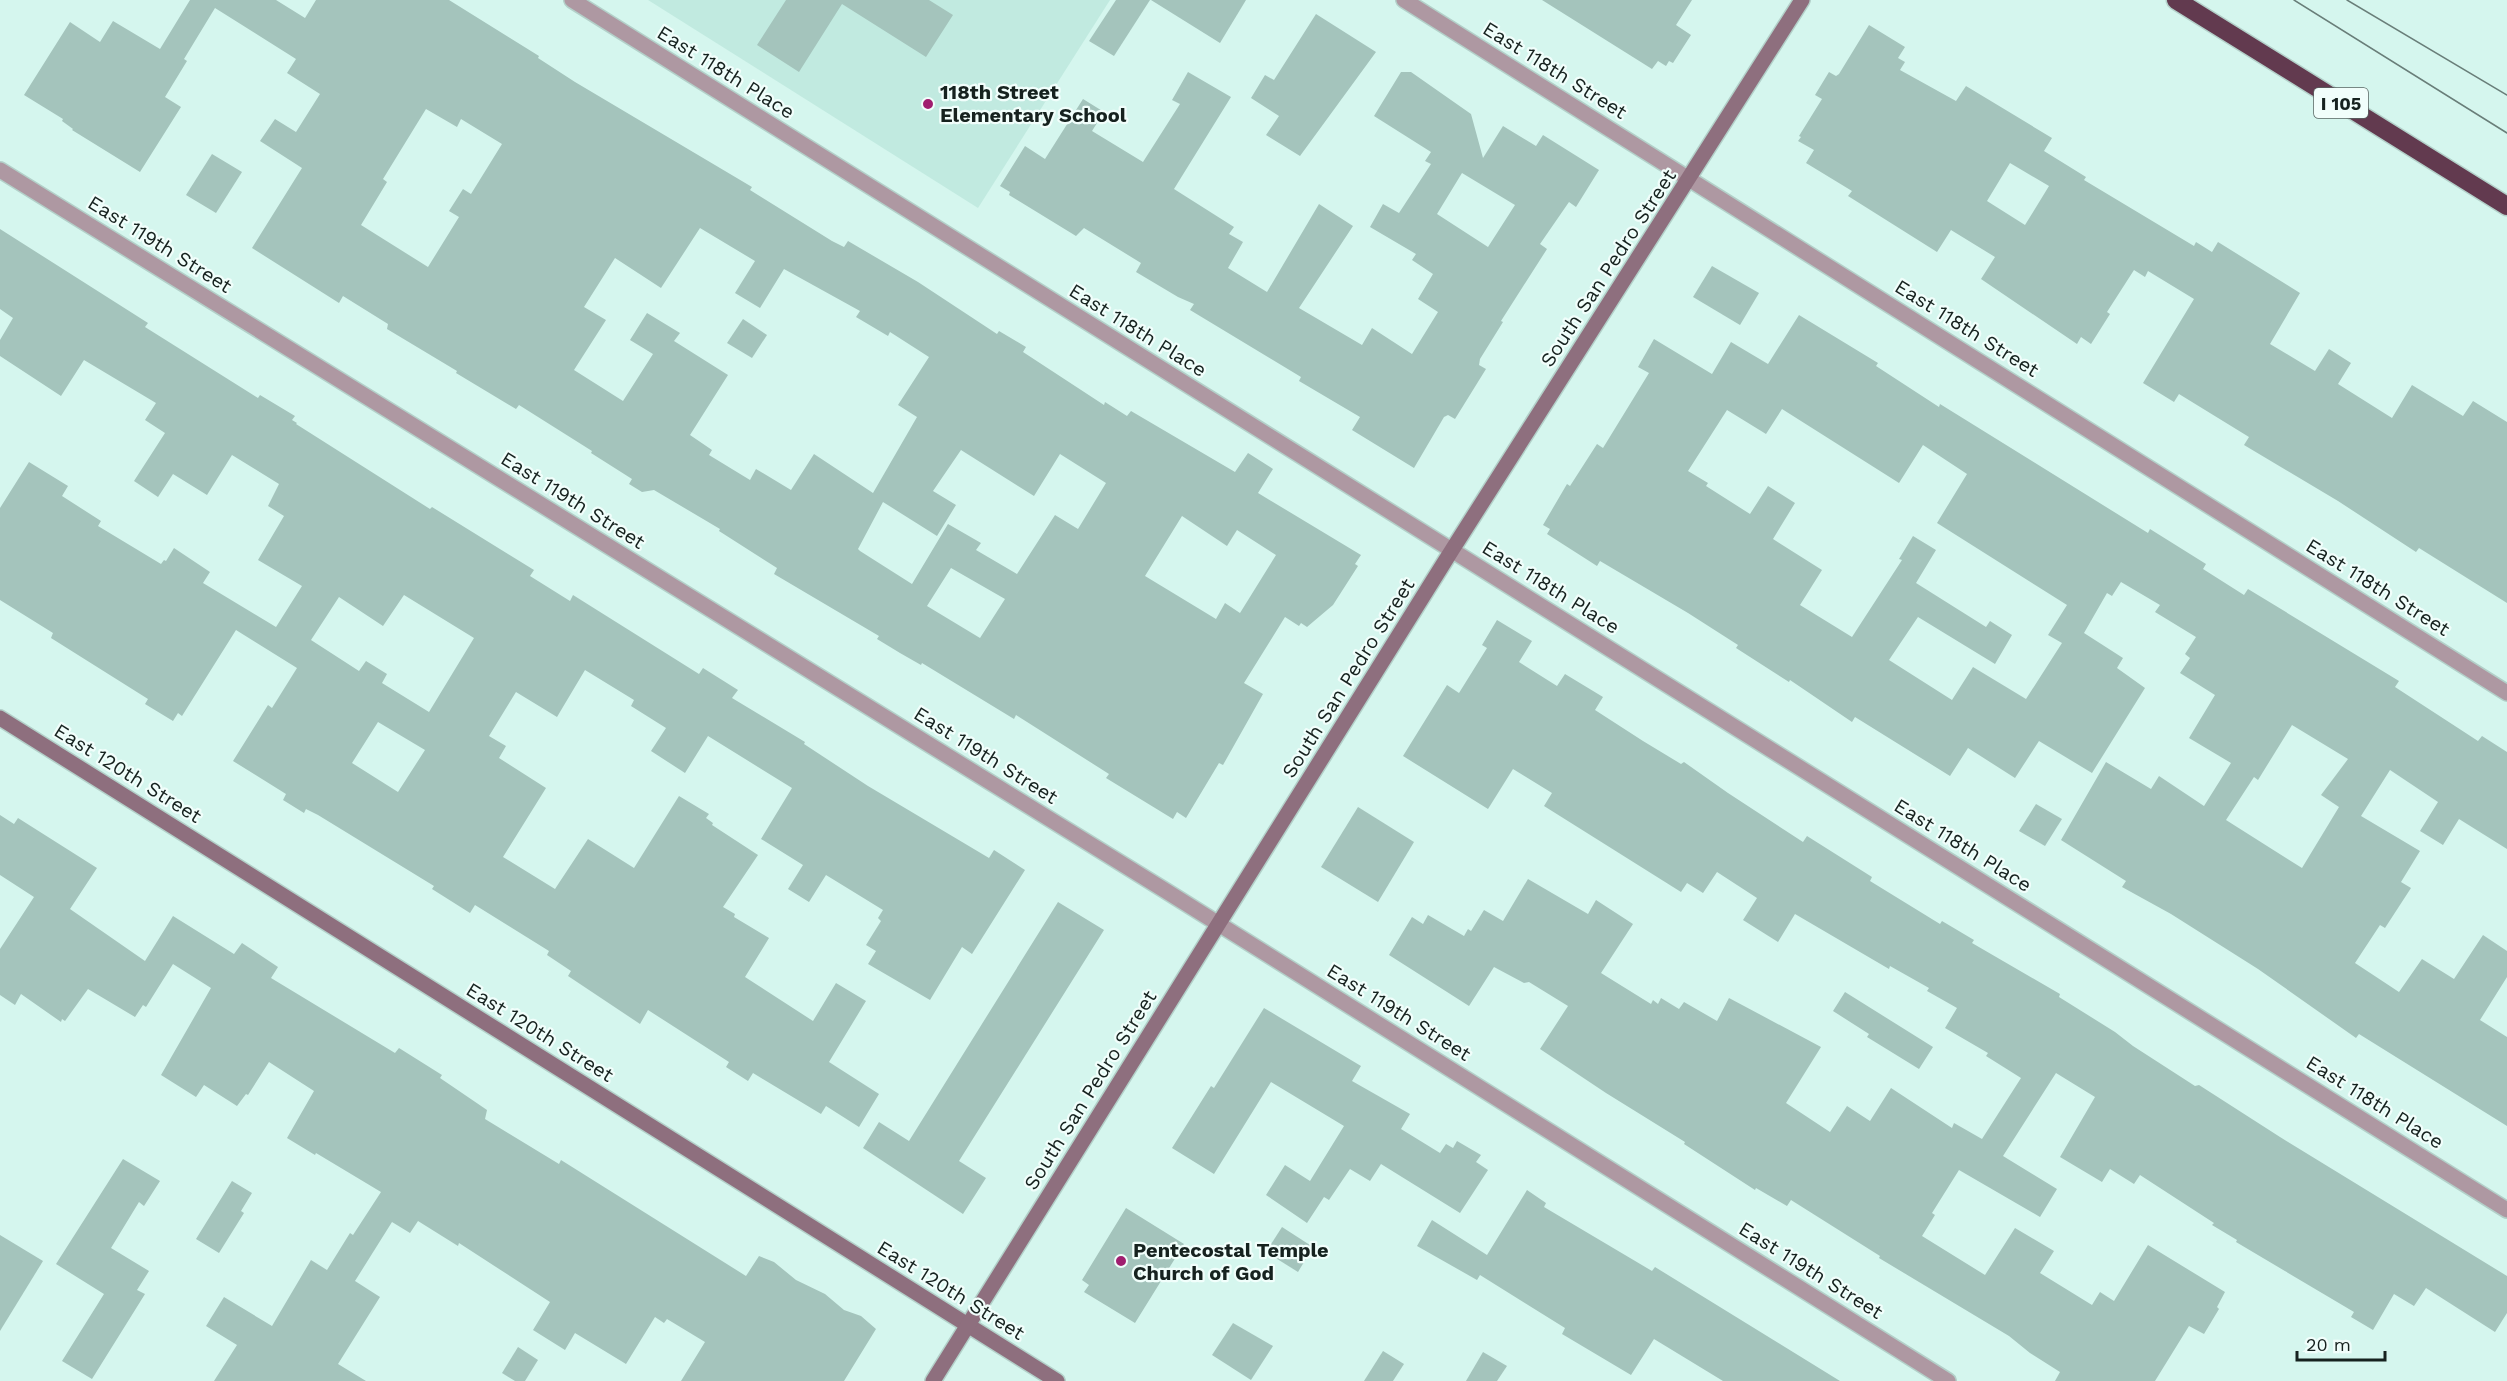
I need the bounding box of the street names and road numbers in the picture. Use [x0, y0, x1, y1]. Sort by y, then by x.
street label: East 118th Street [1479, 16, 1632, 124]
street label: East 118th Place [653, 20, 799, 124]
road number: I 105 [2314, 88, 2368, 118]
street label: South San Pedro Street [1535, 164, 1681, 371]
street label: East 119th Street [84, 190, 237, 298]
street label: East 118th Street [1891, 274, 2044, 382]
street label: East 118th Place [1065, 278, 1211, 382]
street label: East 119th Street [497, 446, 650, 554]
street label: East 118th Street [2302, 533, 2455, 641]
street label: East 118th Place [1478, 535, 1624, 639]
street label: South San Pedro Street [1277, 573, 1420, 782]
street label: East 119th Street [910, 701, 1063, 809]
street label: East 120th Street [50, 718, 207, 828]
street label: East 118th Place [1890, 793, 2036, 897]
street label: East 119th Street [1323, 958, 1476, 1066]
street label: East 120th Street [462, 977, 619, 1087]
street label: South San Pedro Street [1019, 985, 1162, 1194]
street label: East 118th Place [2302, 1050, 2448, 1154]
street label: East 119th Street [1735, 1216, 1888, 1324]
street label: East 120th Street [873, 1235, 1030, 1345]

